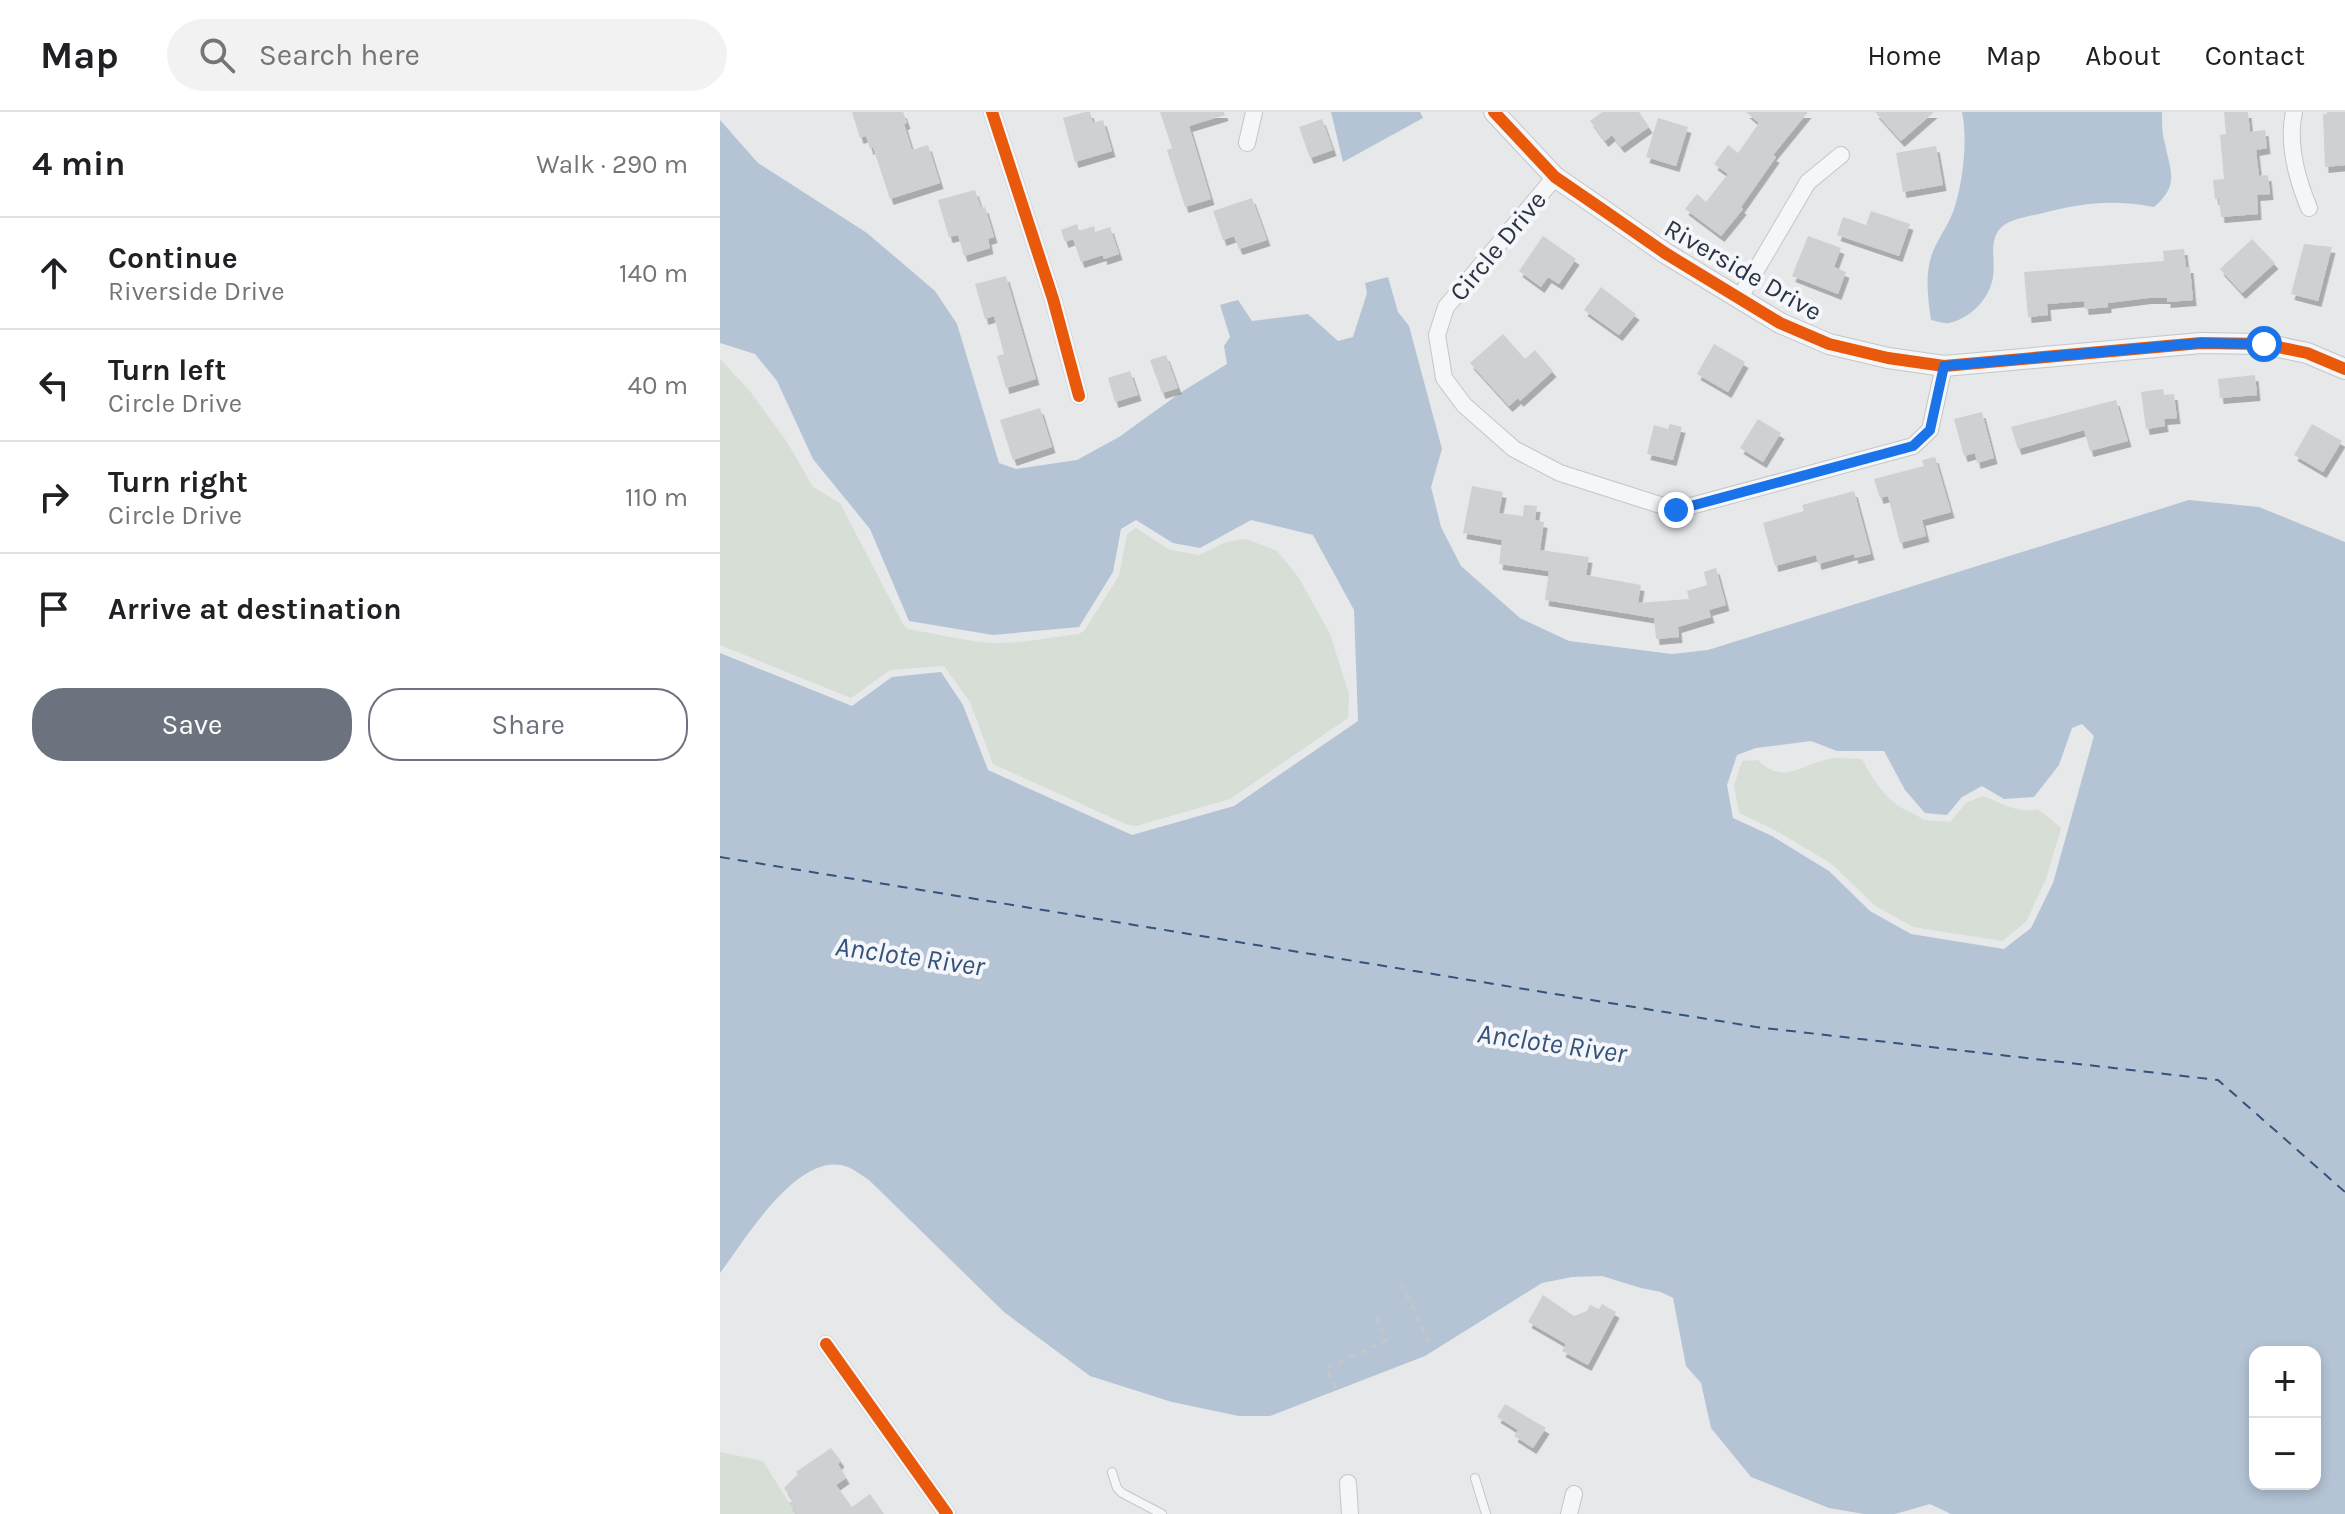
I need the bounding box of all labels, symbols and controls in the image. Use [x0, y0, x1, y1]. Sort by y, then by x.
search box [167, 19, 727, 91]
text: Map [40, 33, 119, 78]
icon: search [195, 33, 239, 77]
text: Search here [259, 37, 420, 73]
text: Home [1867, 39, 1942, 72]
text: Map [1986, 39, 2041, 72]
text: About [2085, 39, 2161, 72]
text: Contact [2205, 39, 2305, 72]
text: 4 min [32, 144, 125, 184]
text: Walk · 290 m [536, 149, 688, 180]
street label: Circle Drive [1443, 185, 1553, 307]
street label: Riverside Drive [1659, 212, 1827, 328]
text: Continue [108, 240, 238, 276]
icon: ahead [32, 251, 76, 295]
text: 140 m [619, 258, 688, 289]
text: Riverside Drive [108, 276, 285, 307]
route start [2246, 326, 2282, 362]
text: Turn left [108, 352, 226, 388]
icon: left [32, 363, 76, 407]
text: 40 m [628, 370, 688, 401]
text: Circle Drive [108, 388, 242, 419]
text: Turn right [108, 464, 248, 500]
icon: right [32, 475, 76, 519]
text: 110 m [625, 482, 688, 513]
route end [1658, 492, 1694, 528]
text: Circle Drive [108, 500, 242, 531]
icon: arrive [32, 587, 76, 631]
text: Arrive at destination [108, 591, 402, 627]
button: Save [32, 688, 352, 761]
button: Share [368, 688, 688, 761]
water label: Anclote River [833, 929, 988, 983]
water label: Anclote River [1475, 1016, 1630, 1070]
map controls [2249, 1346, 2321, 1490]
button: + [2249, 1346, 2321, 1418]
button: − [2249, 1418, 2321, 1490]

